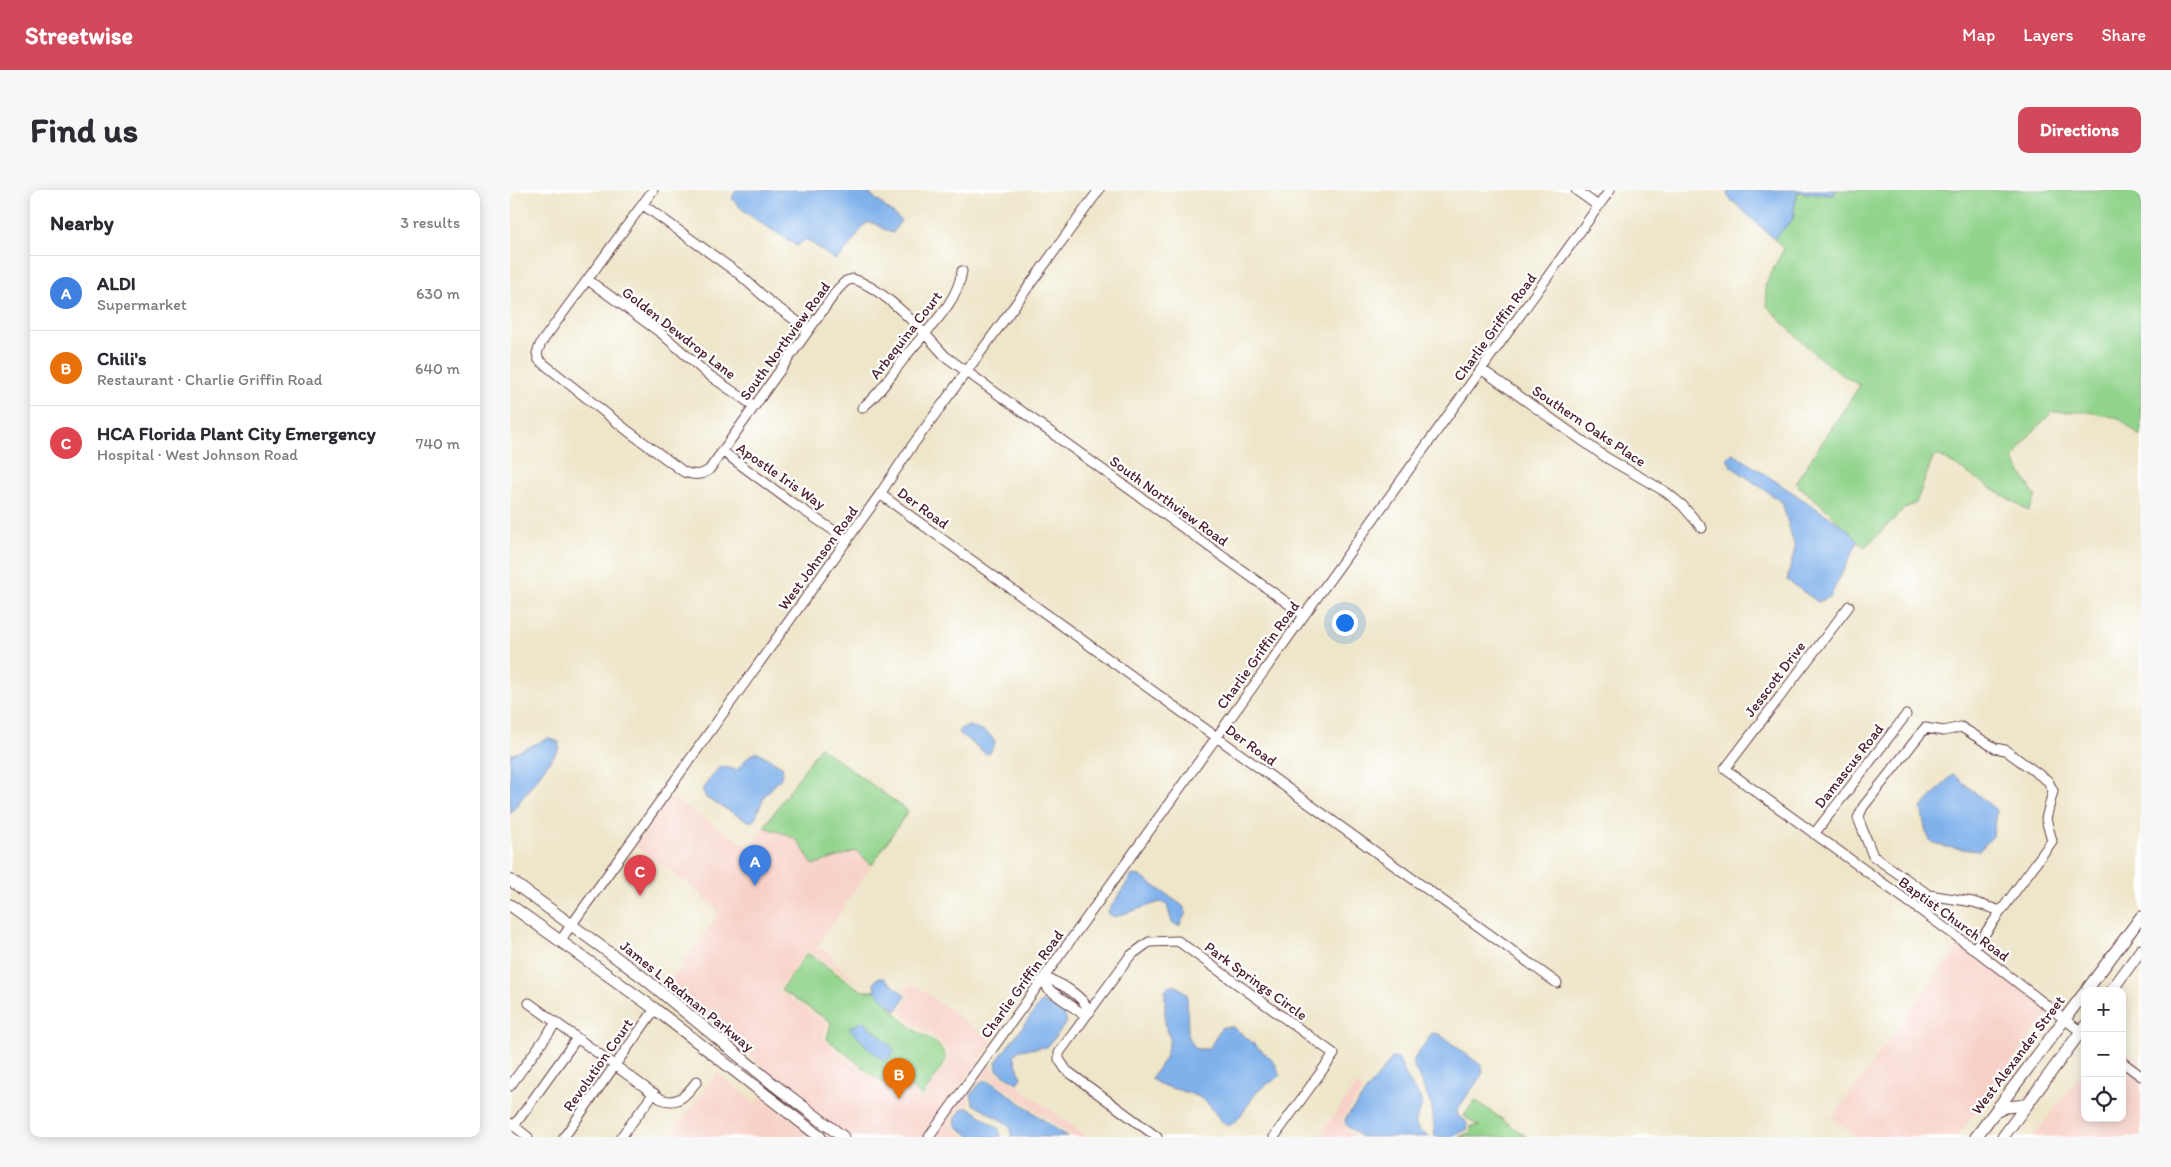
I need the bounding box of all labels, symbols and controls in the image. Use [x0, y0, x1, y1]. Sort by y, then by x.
text: Streetwise [25, 21, 133, 50]
text: Map [1962, 24, 1995, 46]
text: Layers [2023, 24, 2073, 46]
text: Share [2101, 24, 2146, 46]
button: Directions [2018, 107, 2141, 153]
text: Find us [30, 109, 138, 151]
text: Nearby [50, 210, 114, 235]
text: 3 results [400, 213, 460, 232]
street label: Charlie Griffin Road [1450, 270, 1540, 384]
text: ALDI [97, 272, 136, 295]
street label: South Northview Road [736, 278, 834, 404]
street label: Golden Dewdrop Lane [618, 283, 740, 383]
text: A [61, 284, 71, 303]
text: 630 m [416, 284, 460, 303]
street label: Arbequina Court [866, 287, 946, 383]
text: Supermarket [97, 295, 187, 314]
text: Chili's [97, 347, 147, 370]
text: B [61, 359, 71, 378]
text: 640 m [415, 359, 460, 378]
text: Restaurant · Charlie Griffin Road [97, 370, 322, 389]
street label: Southern Oaks Place [1529, 381, 1649, 471]
text: HCA Florida Plant City Emergency [97, 422, 376, 445]
text: C [61, 434, 71, 453]
text: 740 m [416, 434, 460, 453]
street label: Apostle Iris Way [733, 439, 829, 513]
text: Hospital · West Johnson Road [97, 445, 298, 464]
street label: South Northview Road [1106, 452, 1232, 550]
street label: Der Road [894, 483, 952, 533]
street label: West Johnson Road [774, 502, 862, 614]
street label: Charlie Griffin Road [1213, 598, 1303, 712]
your location [1332, 610, 1358, 636]
street label: Jesscott Drive [1741, 637, 1809, 721]
street label: Der Road [1222, 720, 1280, 770]
street label: Damascus Road [1811, 720, 1887, 812]
pin: A [739, 845, 771, 886]
pin: C [624, 855, 656, 896]
street label: Baptist Church Road [1895, 873, 2013, 965]
street label: Charlie Griffin Road [977, 927, 1067, 1041]
street label: James L Redman Parkway [617, 937, 757, 1055]
street label: Park Springs Circle [1201, 938, 1311, 1024]
map controls [2081, 987, 2126, 1122]
button: + [2081, 987, 2126, 1032]
street label: West Alexander Street [1967, 992, 2069, 1118]
street label: Revolution Court [559, 1015, 637, 1115]
button: − [2081, 1032, 2126, 1077]
pin: B [883, 1058, 915, 1099]
button: locate [2081, 1077, 2126, 1122]

